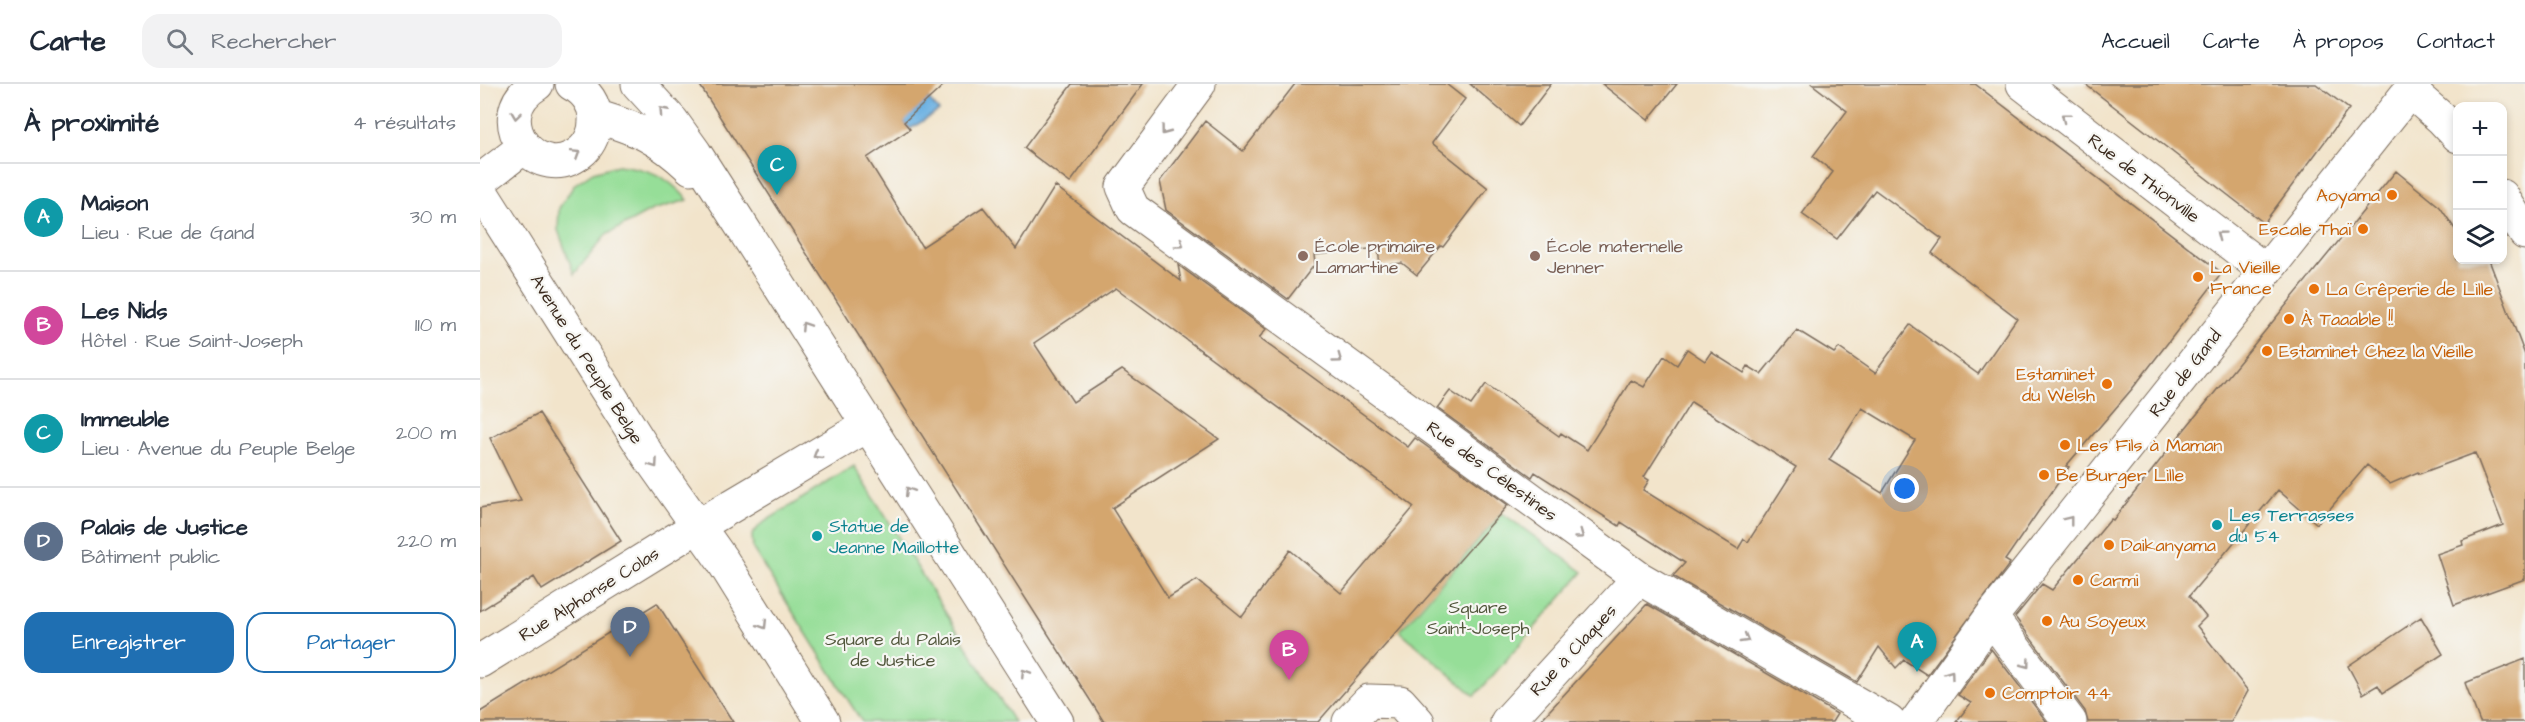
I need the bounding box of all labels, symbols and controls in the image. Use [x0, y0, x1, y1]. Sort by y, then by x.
search box [142, 14, 562, 68]
text: Carte [30, 22, 106, 61]
icon: search [163, 25, 196, 58]
text: Rechercher [211, 26, 336, 57]
text: Accueil [2101, 27, 2170, 56]
text: Carte [2203, 27, 2260, 56]
text: À propos [2293, 27, 2384, 56]
text: Contact [2417, 27, 2495, 56]
map controls [2453, 102, 2507, 264]
button: + [2453, 102, 2507, 156]
text: À proximité [24, 105, 159, 141]
one-way arrow [659, 107, 670, 118]
text: 4 résultats [353, 109, 456, 137]
one-way arrow [510, 111, 522, 120]
one-way arrow [2061, 113, 2072, 124]
one-way arrow [1161, 124, 1172, 135]
street label: Rue de Thionville [2082, 128, 2205, 229]
pin: C [758, 146, 796, 195]
one-way arrow [570, 149, 580, 161]
button: − [2453, 156, 2507, 210]
place label: Aoyama [2316, 183, 2380, 209]
text: Maison [81, 188, 148, 219]
marker: Aoyama [2385, 188, 2399, 202]
text: A [37, 203, 50, 231]
text: 30 m [410, 203, 456, 231]
button: layers [2453, 210, 2507, 264]
place label: Escale Thaï [2259, 217, 2352, 242]
text: Lieu · Rue de Gand [81, 219, 254, 247]
marker: Escale Thaï [2356, 222, 2370, 236]
one-way arrow [2215, 232, 2226, 243]
place label: École primaire Lamartine [1315, 234, 1435, 280]
place label: École maternelle Jenner [1547, 234, 1683, 280]
one-way arrow [1173, 237, 1184, 248]
marker: École primaire Lamartine [1296, 249, 1310, 263]
marker: École maternelle Jenner [1528, 249, 1542, 263]
place label: La Vieille France [2210, 255, 2281, 301]
street label: Avenue du Peuple Belge [523, 270, 649, 450]
marker: La Vieille France [2191, 270, 2205, 284]
place label: La Crêperie de Lille [2326, 277, 2494, 302]
marker: La Crêperie de Lille [2307, 282, 2321, 296]
text: Les Nids [81, 296, 167, 327]
place label: À Taaable !! [2301, 307, 2394, 332]
text: B [36, 311, 51, 339]
text: 110 m [415, 311, 456, 339]
marker: À Taaable !! [2282, 312, 2296, 326]
one-way arrow [800, 322, 812, 332]
street label: Rue de Gand [2143, 324, 2228, 422]
text: Hôtel · Rue Saint-Joseph [81, 327, 303, 355]
place label: Estaminet Chez la Vieille [2279, 339, 2474, 364]
marker: Estaminet Chez la Vieille [2260, 344, 2274, 358]
one-way arrow [1331, 351, 1342, 362]
place label: Estaminet du Welsh [2016, 362, 2096, 408]
marker: Estaminet du Welsh [2100, 377, 2114, 391]
text: Immeuble [81, 404, 169, 435]
street label: Rue des Célestines [1421, 415, 1562, 527]
text: C [36, 419, 51, 447]
text: 200 m [396, 419, 456, 447]
place label: Les Fils à Maman [2077, 433, 2222, 458]
text: Lieu · Avenue du Peuple Belge [81, 435, 355, 463]
marker: Les Fils à Maman [2058, 438, 2072, 452]
one-way arrow [813, 448, 824, 459]
one-way arrow [647, 457, 658, 468]
place label: Be Burger Lille [2056, 463, 2185, 489]
marker: Be Burger Lille [2037, 468, 2051, 482]
your location [1890, 474, 1919, 503]
one-way arrow [905, 487, 916, 498]
place label: Les Terrasses du 54 [2229, 503, 2354, 549]
text: Palais de Justice [81, 512, 248, 543]
place label: Statue de Jeanne Maillotte [829, 514, 959, 560]
one-way arrow [2061, 515, 2072, 526]
marker: Les Terrasses du 54 [2210, 518, 2224, 532]
text: D [37, 527, 50, 555]
text: 220 m [397, 527, 456, 555]
one-way arrow [1574, 528, 1585, 539]
marker: Statue de Jeanne Maillotte [810, 529, 824, 543]
place label: Daikanyama [2121, 533, 2216, 559]
marker: Daikanyama [2102, 538, 2116, 552]
street label: Rue Alphonse Colas [514, 541, 664, 648]
text: Bâtiment public [81, 543, 220, 571]
place label: Carmi [2090, 568, 2139, 593]
marker: Carmi [2071, 573, 2085, 587]
park label: Square Saint-Joseph [1427, 595, 1529, 641]
street label: Rue à Claques [1524, 599, 1622, 702]
pin: D [610, 608, 650, 657]
place label: Au Soyeux [2059, 609, 2146, 635]
button: Enregistrer [24, 612, 234, 673]
button: Partager [246, 612, 456, 673]
marker: Au Soyeux [2040, 614, 2054, 628]
one-way arrow [756, 619, 768, 629]
pin: A [1898, 622, 1936, 672]
park label: Square du Palais de Justice [825, 627, 961, 673]
pin: B [1270, 630, 1308, 680]
one-way arrow [1739, 632, 1749, 643]
one-way arrow [2019, 658, 2030, 669]
one-way arrow [1021, 669, 1032, 680]
one-way arrow [1943, 670, 1954, 681]
place label: Comptoir 44 [2002, 681, 2111, 706]
marker: Comptoir 44 [1983, 686, 1997, 700]

